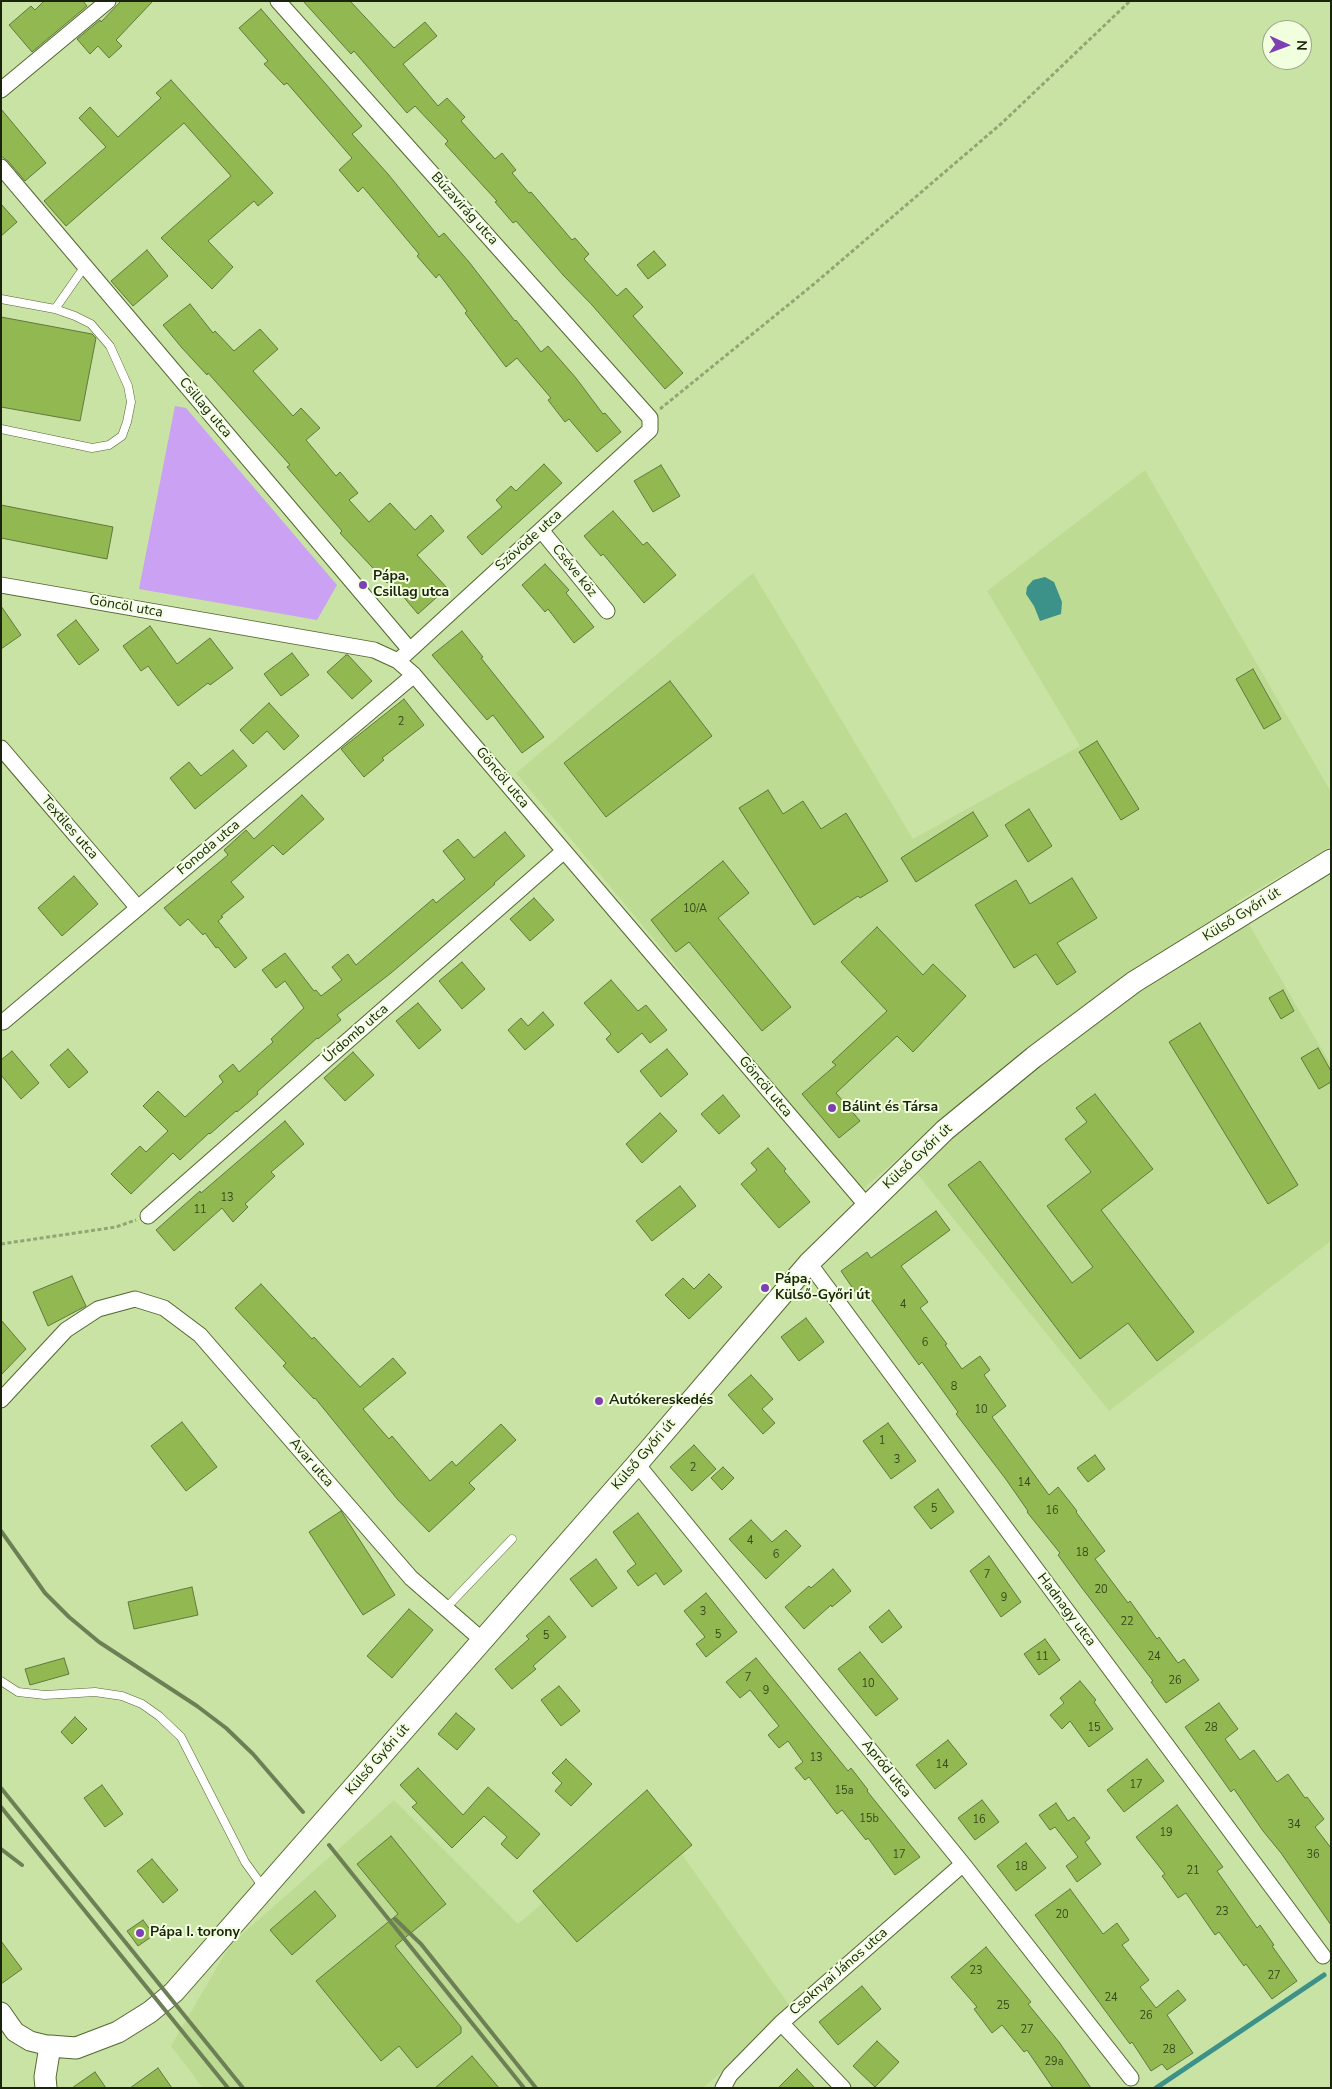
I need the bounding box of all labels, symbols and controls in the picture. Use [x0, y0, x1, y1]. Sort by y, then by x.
north arrow [1262, 20, 1312, 70]
text: N [1292, 40, 1311, 51]
street label: Búzavirág utca [427, 169, 501, 249]
street label: Csillag utca [175, 375, 235, 441]
street label: Szövöde utca [492, 507, 566, 575]
street label: Cséve köz [548, 541, 600, 601]
place label: Pápa, Csillag utca [373, 569, 449, 602]
marker: Pápa, Csillag utca [357, 579, 369, 591]
street label: Göncöl utca [88, 592, 164, 622]
house number: 2 [398, 715, 404, 729]
street label: Göncöl utca [472, 744, 532, 812]
street label: Textiles utca [37, 793, 101, 863]
street label: Fonoda utca [174, 817, 244, 879]
street label: Külső Győri út [1200, 884, 1284, 946]
house number: 10/A [683, 902, 707, 916]
street label: Úrdomb utca [320, 1001, 392, 1067]
street label: Göncöl utca [735, 1053, 795, 1121]
place label: Bálint és Társa [842, 1100, 938, 1116]
marker: Bálint és Társa [826, 1102, 838, 1114]
street label: Külső Győri út [880, 1121, 956, 1193]
house number: 13 [220, 1191, 234, 1205]
house number: 11 [193, 1203, 207, 1217]
place label: Pápa, Külső-Győri út [775, 1272, 870, 1304]
marker: Pápa, Külső-Győri út [759, 1282, 771, 1294]
house number: 4 [900, 1298, 906, 1312]
house number: 6 [922, 1336, 928, 1350]
house number: 8 [951, 1380, 957, 1394]
place label: Autókereskedés [609, 1393, 713, 1409]
marker: Autókereskedés [593, 1395, 605, 1407]
house number: 10 [974, 1403, 988, 1417]
street label: Külső Győri út [609, 1416, 679, 1494]
house number: 1 [879, 1434, 885, 1448]
street label: Avar utca [285, 1435, 337, 1491]
house number: 3 [894, 1453, 900, 1467]
house number: 2 [690, 1461, 696, 1475]
house number: 14 [1017, 1476, 1031, 1490]
house number: 5 [931, 1502, 937, 1516]
house number: 16 [1045, 1504, 1059, 1518]
house number: 4 [747, 1534, 753, 1548]
house number: 18 [1075, 1546, 1089, 1560]
house number: 6 [773, 1548, 779, 1562]
house number: 7 [984, 1568, 990, 1582]
street label: Hadnagy utca [1033, 1570, 1099, 1650]
house number: 20 [1094, 1583, 1108, 1597]
house number: 9 [1001, 1591, 1007, 1605]
house number: 3 [700, 1605, 706, 1619]
house number: 22 [1120, 1615, 1134, 1629]
house number: 5 [715, 1628, 721, 1642]
house number: 5 [543, 1629, 549, 1643]
house number: 11 [1035, 1650, 1049, 1664]
house number: 24 [1147, 1650, 1161, 1664]
house number: 7 [745, 1671, 751, 1685]
house number: 26 [1168, 1674, 1182, 1688]
house number: 10 [861, 1677, 875, 1691]
house number: 9 [763, 1684, 769, 1698]
street label: Külső Győri út [343, 1721, 413, 1799]
house number: 15 [1087, 1721, 1101, 1735]
house number: 28 [1204, 1721, 1218, 1735]
street label: Apród utca [858, 1737, 914, 1801]
house number: 13 [809, 1751, 823, 1765]
house number: 14 [935, 1758, 949, 1772]
house number: 17 [1129, 1778, 1143, 1792]
house number: 15a [834, 1784, 854, 1798]
house number: 15b [859, 1812, 879, 1826]
house number: 16 [972, 1813, 986, 1827]
house number: 34 [1287, 1818, 1301, 1832]
house number: 19 [1159, 1826, 1173, 1840]
house number: 17 [892, 1848, 906, 1862]
house number: 36 [1306, 1848, 1320, 1862]
house number: 18 [1014, 1860, 1028, 1874]
house number: 21 [1186, 1864, 1200, 1878]
house number: 23 [1215, 1905, 1229, 1919]
house number: 20 [1055, 1908, 1069, 1922]
place label: Pápa I. torony [150, 1925, 240, 1941]
street label: Csoknyai János utca [786, 1925, 892, 2019]
marker: Pápa I. torony [134, 1927, 146, 1939]
house number: 23 [969, 1964, 983, 1978]
house number: 27 [1267, 1969, 1281, 1983]
house number: 24 [1104, 1991, 1118, 2005]
house number: 25 [996, 1999, 1010, 2013]
house number: 26 [1139, 2009, 1153, 2023]
house number: 27 [1020, 2023, 1034, 2037]
house number: 28 [1162, 2043, 1176, 2057]
house number: 29a [1044, 2055, 1064, 2069]

